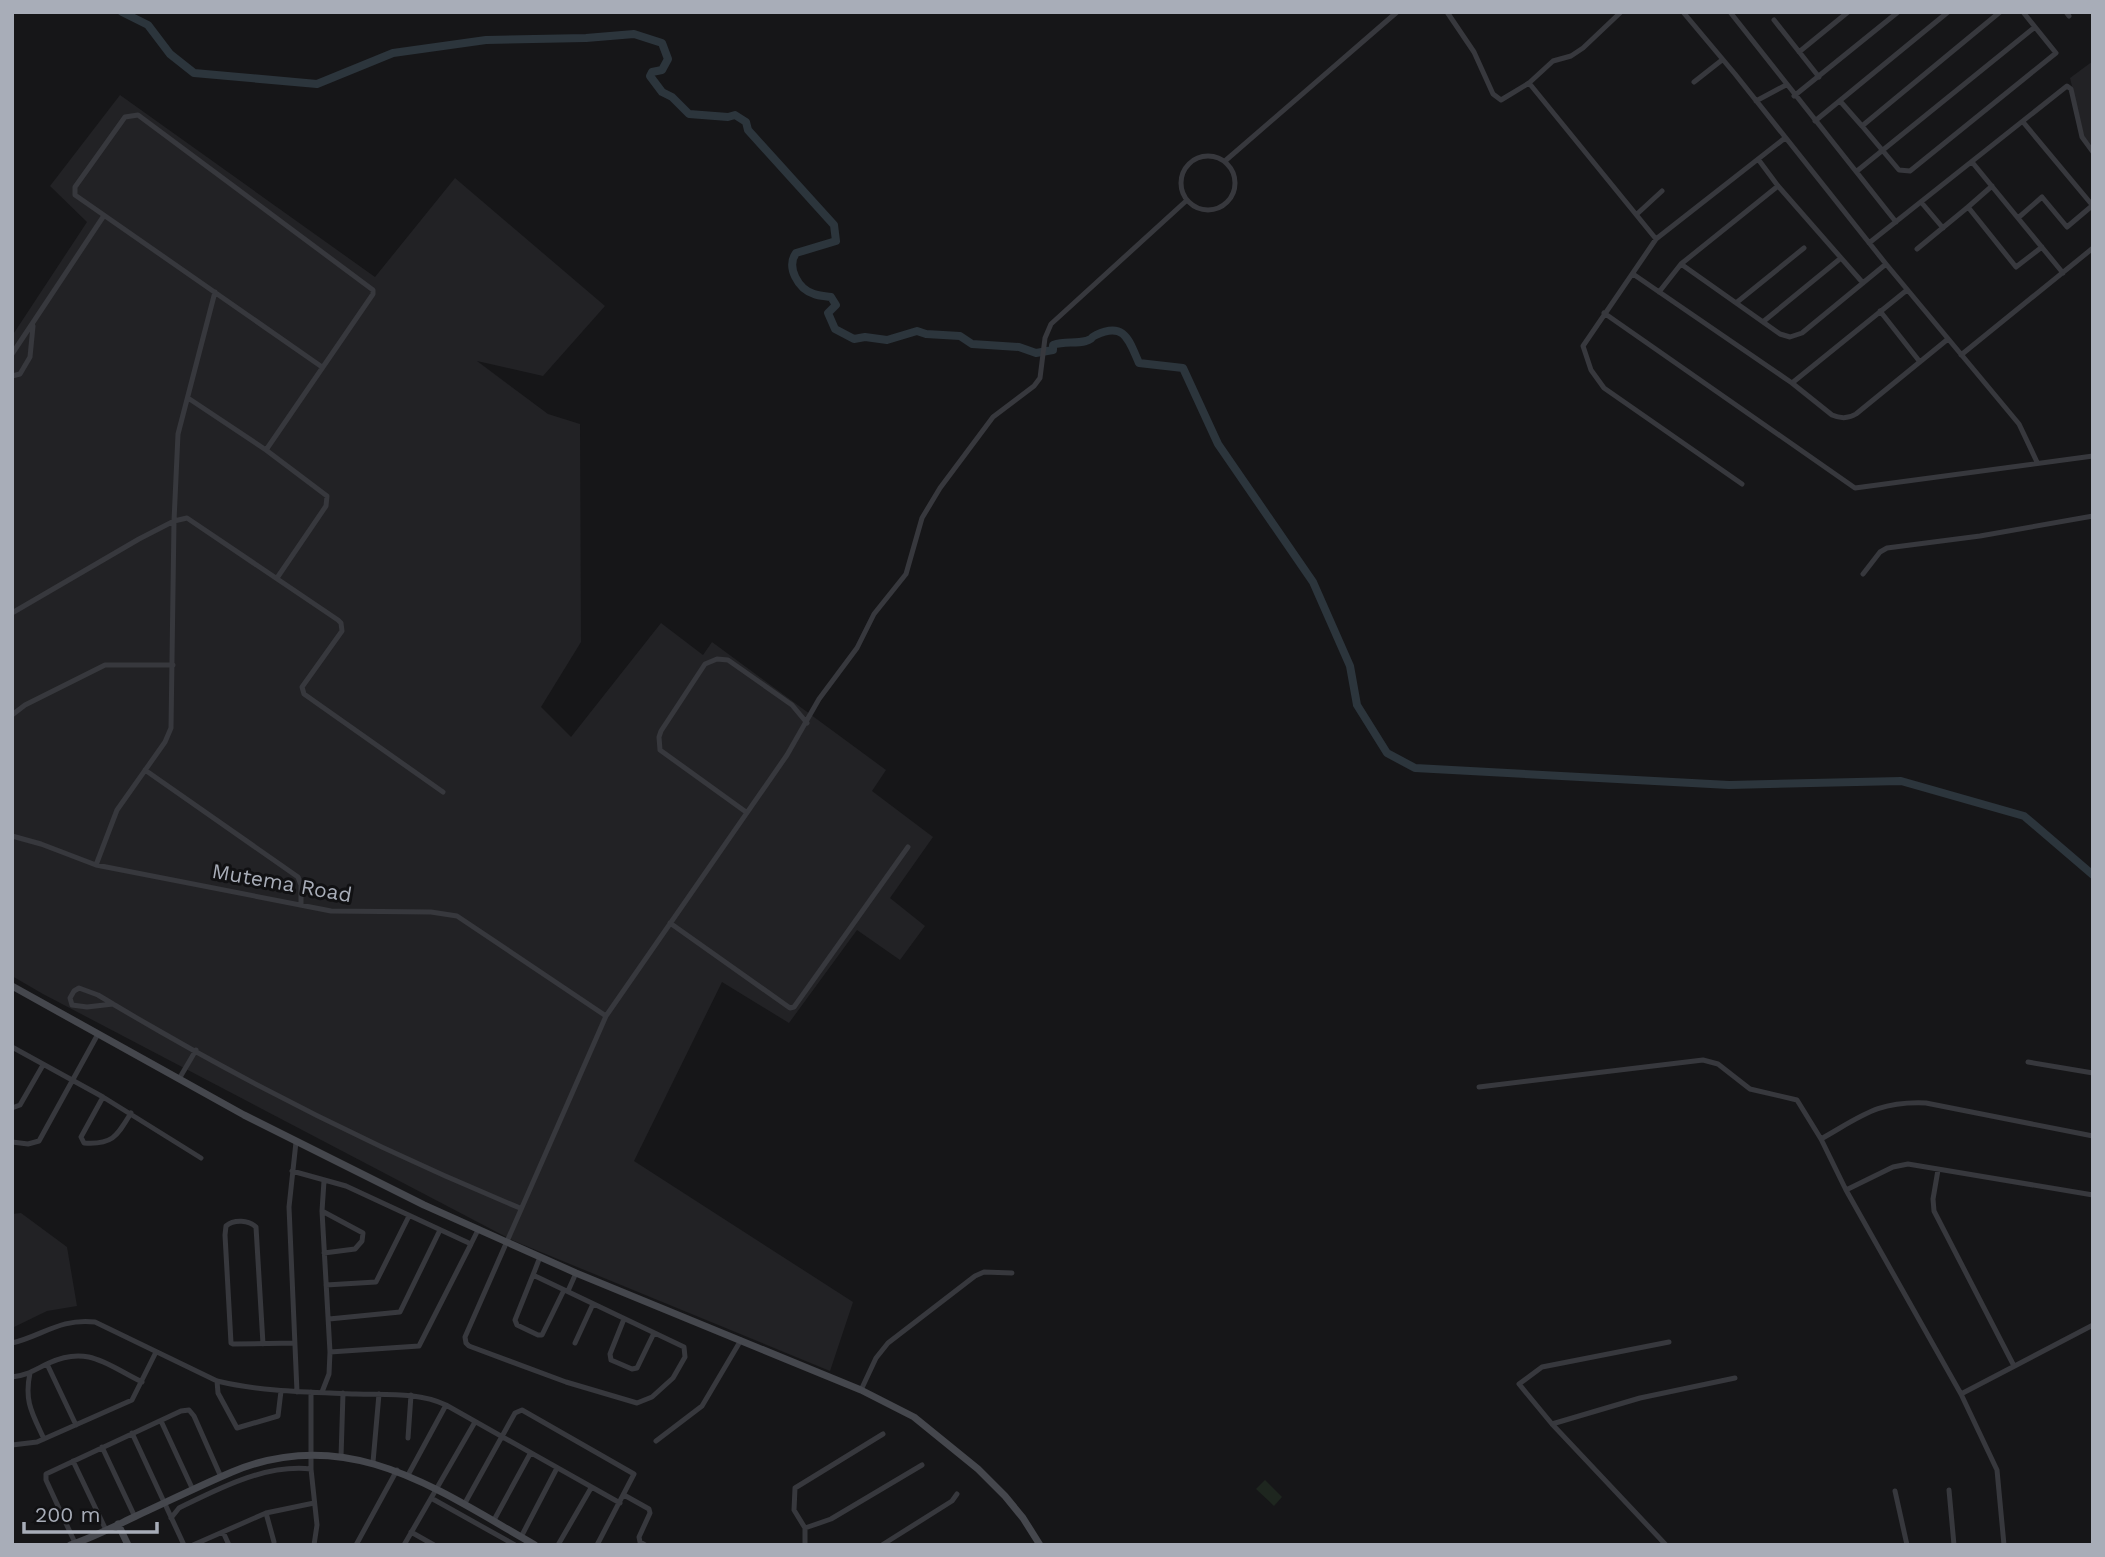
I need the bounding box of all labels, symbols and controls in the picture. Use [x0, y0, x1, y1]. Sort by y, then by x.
street label: Mutema Road [210, 858, 354, 907]
scale bar [24, 1490, 158, 1534]
text: 200 m [35, 1502, 101, 1527]

